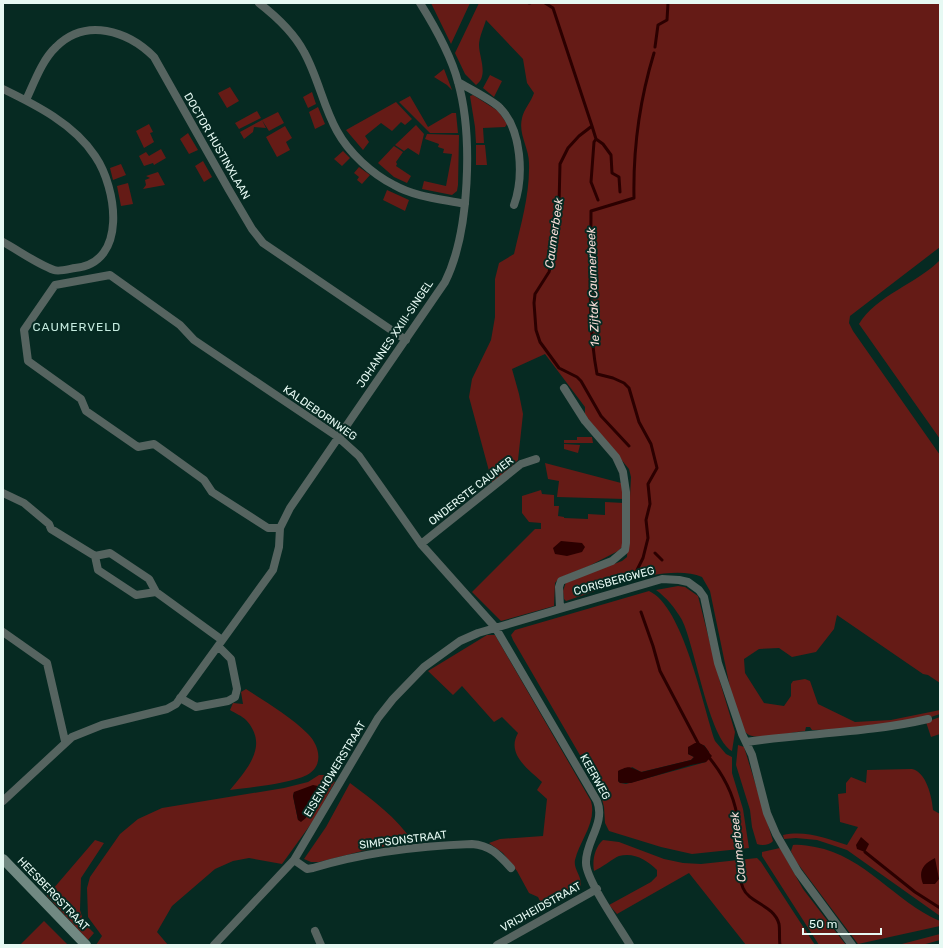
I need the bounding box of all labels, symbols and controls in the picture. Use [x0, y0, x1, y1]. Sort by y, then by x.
street label: DOCTOR HUSTINXLAAN [181, 90, 253, 202]
water label: Caumerbeek [542, 196, 566, 269]
water label: 1e Zijtak Caumerbeek [584, 226, 602, 347]
street label: JOHANNES XXIII-SINGEL [354, 278, 436, 390]
district label: CAUMERVELD [33, 320, 121, 334]
street label: KALDEBORNWEG [281, 383, 359, 443]
street label: ONDERSTE CAUMER [426, 454, 516, 528]
street label: CORISBERGWEG [572, 564, 656, 598]
street label: EISENHOWERSTRAAT [301, 718, 369, 819]
street label: KEERWEG [577, 752, 613, 802]
water label: Caumerbeek [727, 810, 749, 883]
street label: SIMPSONSTRAAT [358, 828, 448, 852]
street label: HEESBERGSTRAAT [15, 854, 92, 934]
street label: VRIJHEIDSTRAAT [498, 879, 584, 935]
scale bar [803, 910, 881, 936]
text: 50 m [809, 917, 837, 931]

